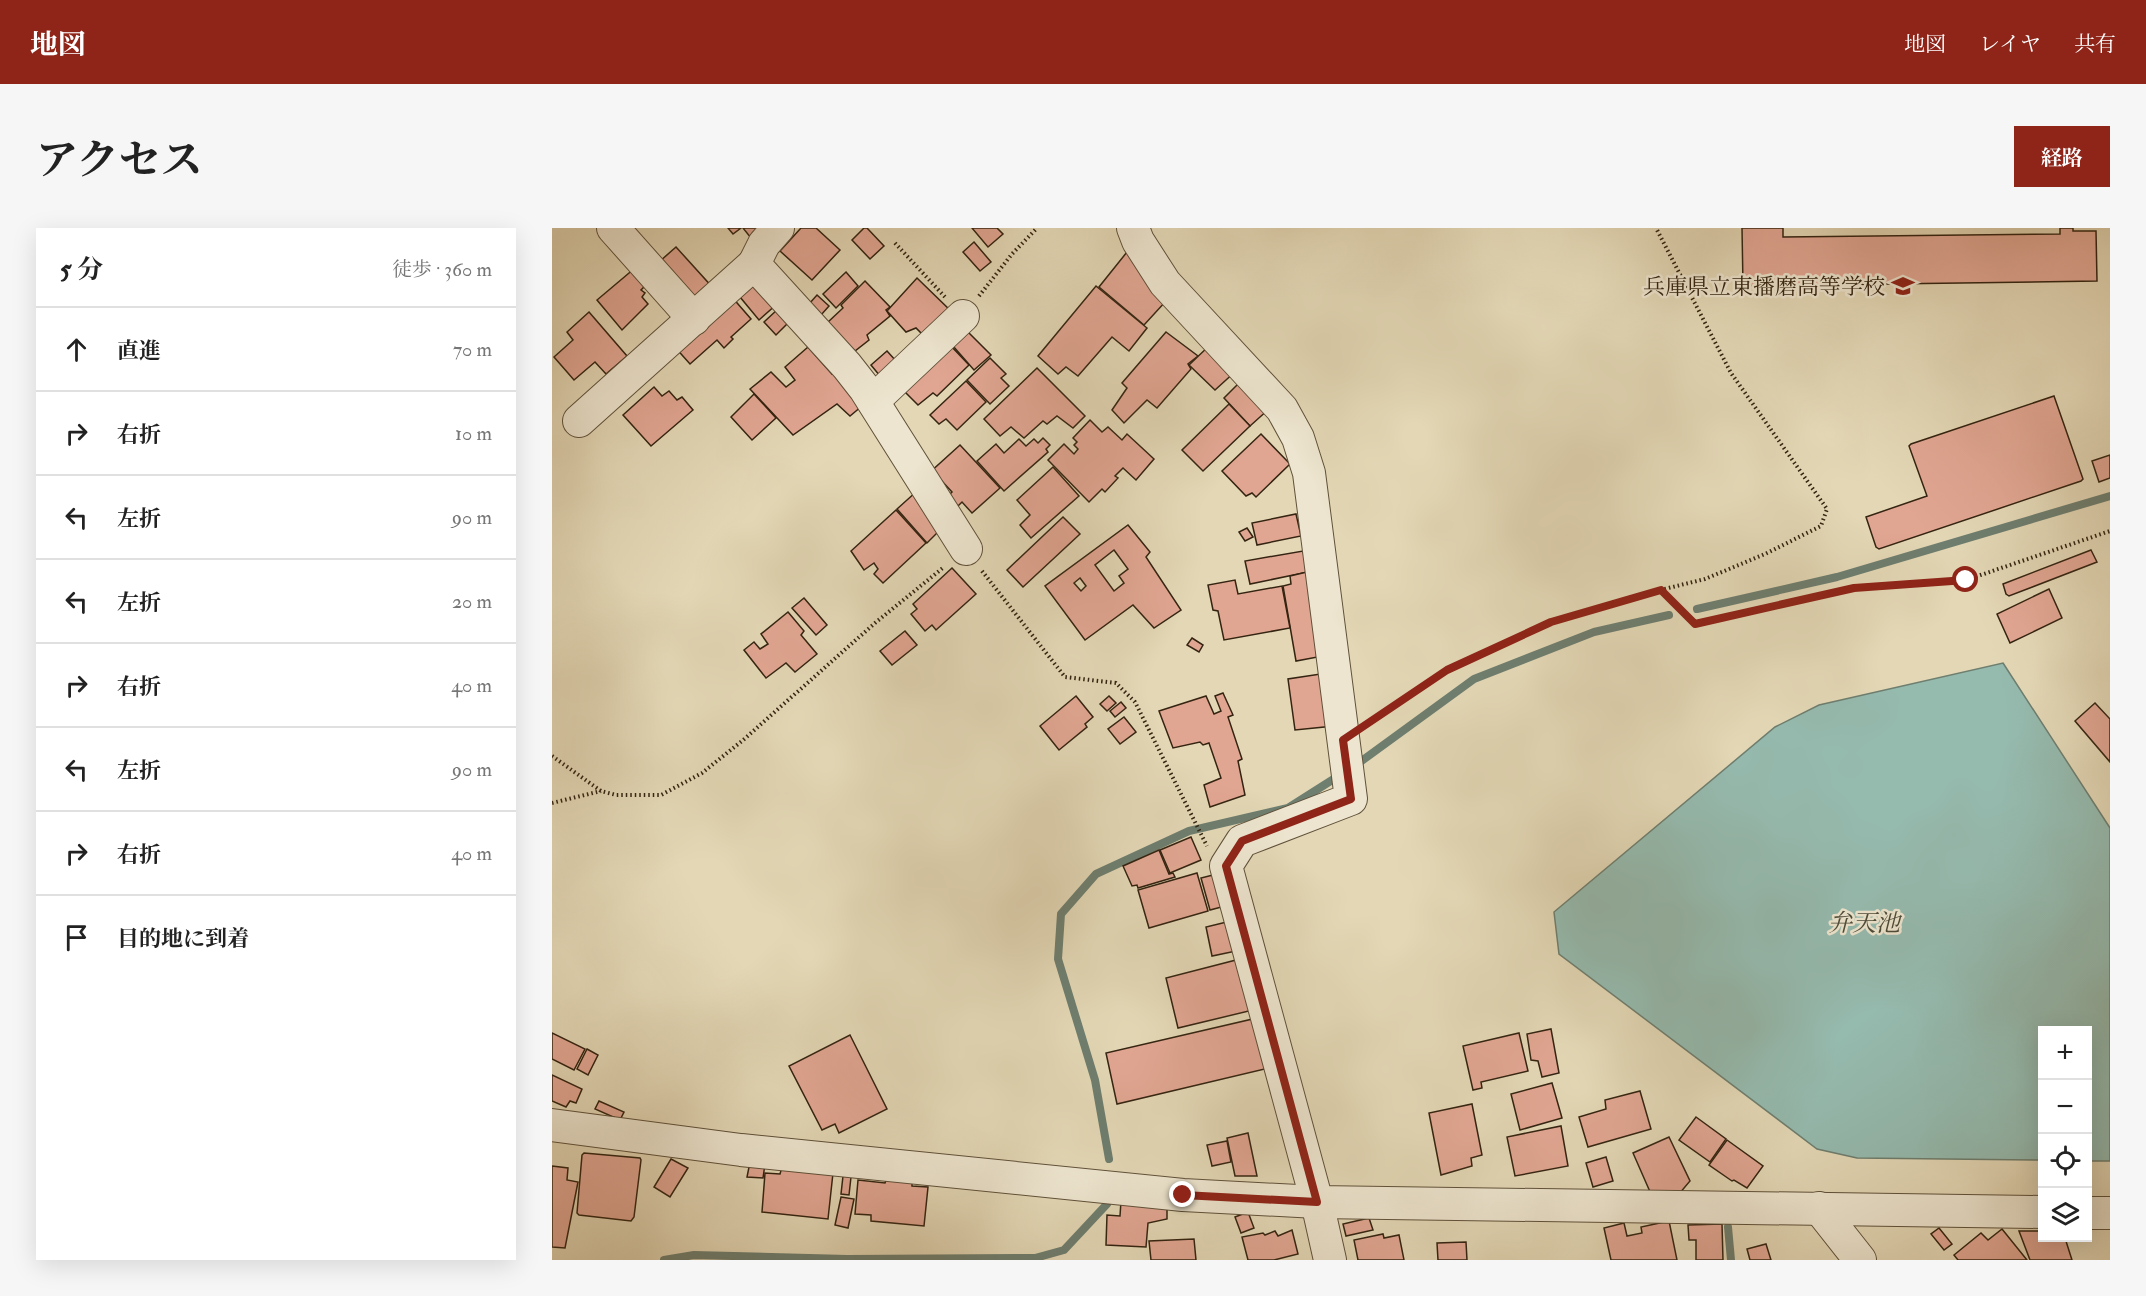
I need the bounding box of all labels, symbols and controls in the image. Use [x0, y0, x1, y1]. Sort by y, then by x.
text: 地図 [30, 28, 86, 63]
text: 地図 [1904, 31, 1946, 58]
text: レイヤ [1979, 31, 2041, 58]
text: 共有 [2074, 31, 2116, 58]
button: 経路 [2014, 126, 2110, 187]
text: アクセス [36, 135, 203, 187]
text: 5 分 [60, 254, 103, 286]
text: 徒歩 · 360 m [392, 257, 492, 282]
place label: 兵庫県立東播磨高等学校 [1643, 273, 1885, 301]
school or university icon: 兵庫県立東播磨高等学校 [1890, 273, 1916, 299]
icon: ahead [60, 333, 93, 366]
text: 直進 [117, 337, 161, 365]
text: 70 m [453, 337, 492, 362]
icon: right [60, 417, 93, 450]
text: 右折 [117, 421, 161, 449]
text: 10 m [455, 421, 492, 446]
icon: left [60, 501, 93, 534]
text: 左折 [117, 505, 161, 533]
text: 90 m [452, 505, 492, 530]
route start [1952, 566, 1978, 592]
icon: left [60, 585, 93, 618]
text: 左折 [117, 589, 161, 617]
text: 20 m [452, 589, 492, 614]
icon: right [60, 669, 93, 702]
text: 右折 [117, 673, 161, 701]
text: 40 m [451, 673, 492, 698]
icon: left [60, 753, 93, 786]
text: 左折 [117, 757, 161, 785]
text: 90 m [452, 757, 492, 782]
icon: right [60, 837, 93, 870]
text: 右折 [117, 841, 161, 869]
text: 40 m [451, 841, 492, 866]
water label: 弁天池 [1828, 908, 1903, 939]
icon: arrive [60, 921, 93, 954]
text: 目的地に到着 [117, 925, 249, 953]
map controls [2038, 1026, 2092, 1242]
button: + [2038, 1026, 2092, 1080]
button: − [2038, 1080, 2092, 1134]
button: locate [2038, 1134, 2092, 1188]
route end [1169, 1181, 1195, 1207]
button: layers [2038, 1188, 2092, 1242]

